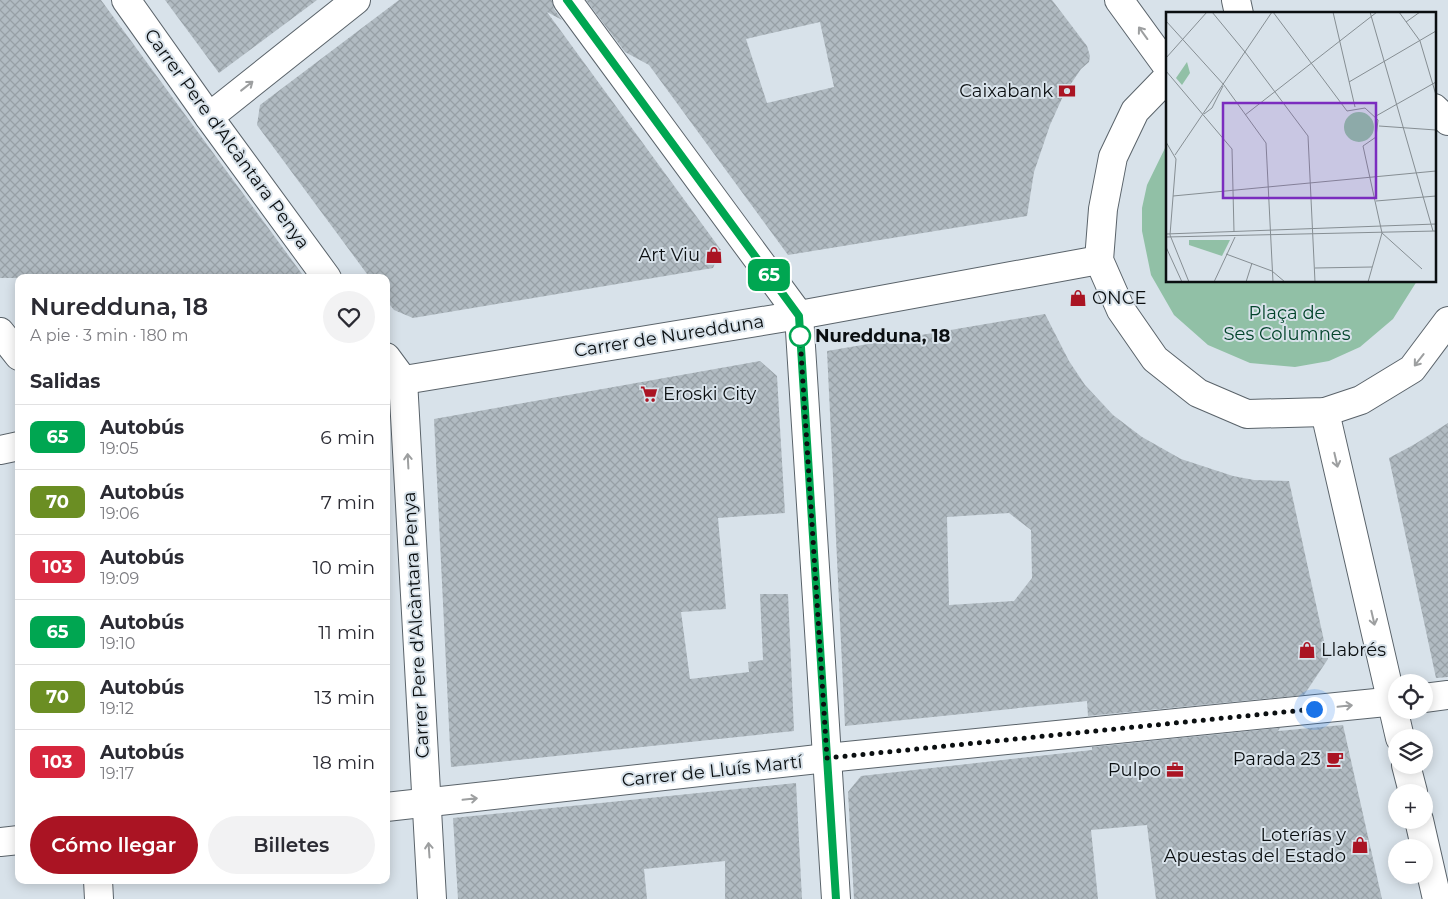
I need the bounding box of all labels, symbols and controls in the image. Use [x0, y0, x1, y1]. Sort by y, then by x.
inset map [1166, 12, 1436, 282]
street label: Carrer Pere d'Alcàntara Penya [140, 25, 314, 253]
one-way arrow [1138, 26, 1148, 40]
place label: Caixabank [959, 80, 1053, 102]
one-way arrow [240, 81, 253, 92]
bank icon: Caixabank [1057, 81, 1077, 101]
place label: Art Viu [638, 244, 700, 266]
shop icon: Art Viu [704, 245, 724, 265]
line badge: 65 [746, 259, 792, 291]
text: 65 [758, 264, 780, 286]
place label: ONCE [1092, 287, 1147, 309]
shop icon: ONCE [1068, 288, 1088, 308]
button: heart [323, 291, 375, 343]
text: Nuredduna, 18 [30, 292, 208, 321]
park label: Plaça de Ses Columnes [1224, 302, 1351, 345]
street label: Carrer de Nuredduna [573, 310, 765, 362]
marker: Nuredduna, 18 [789, 325, 811, 347]
place label: Nuredduna, 18 [815, 325, 951, 347]
text: A pie · 3 min · 180 m [30, 326, 188, 345]
one-way arrow [1414, 354, 1425, 367]
text: Salidas [30, 370, 100, 393]
place label: Eroski City [663, 383, 757, 405]
supermarket icon: Eroski City [639, 384, 659, 404]
text: Autobús [100, 416, 184, 439]
text: 65 [46, 426, 69, 448]
text: 6 min [320, 426, 375, 449]
text: 19:05 [100, 439, 139, 458]
one-way arrow [1332, 451, 1341, 467]
one-way arrow [403, 453, 412, 469]
text: Autobús [100, 481, 184, 504]
text: 70 [46, 491, 69, 513]
text: 7 min [321, 491, 375, 514]
street label: Carrer Pere d'Alcàntara Penya [398, 491, 434, 759]
text: 19:06 [100, 504, 139, 523]
text: Autobús [100, 546, 184, 569]
text: 103 [43, 556, 72, 578]
text: 10 min [312, 556, 375, 579]
text: 19:09 [100, 569, 139, 588]
one-way arrow [1369, 609, 1378, 625]
text: Autobús [100, 611, 184, 634]
text: 65 [46, 621, 69, 643]
text: 11 min [318, 621, 375, 644]
text: 19:10 [100, 634, 135, 653]
place label: Llabrés [1321, 639, 1386, 661]
shop icon: Llabrés [1297, 640, 1317, 660]
map controls [1388, 674, 1433, 884]
button: locate [1388, 674, 1433, 719]
text: Autobús [100, 676, 184, 699]
text: 70 [46, 686, 69, 708]
text: 13 min [314, 686, 375, 709]
your location [1302, 697, 1327, 722]
text: 19:12 [100, 699, 134, 718]
one-way arrow [1336, 701, 1352, 711]
button: layers [1388, 729, 1433, 774]
text: Autobús [100, 741, 184, 764]
place label: Parada 23 [1233, 748, 1321, 770]
cafe icon: Parada 23 [1325, 749, 1345, 769]
street label: Carrer de Lluís Martí [621, 750, 804, 791]
text: 103 [43, 751, 72, 773]
text: 18 min [313, 751, 375, 774]
place label: Pulpo [1108, 759, 1161, 781]
office icon: Pulpo [1165, 760, 1185, 780]
text: 19:17 [100, 764, 134, 783]
button: + [1388, 784, 1433, 829]
one-way arrow [461, 794, 477, 804]
button: Cómo llegar [30, 816, 198, 874]
button: Billetes [208, 816, 375, 874]
place label: Loterías y Apuestas del Estado [1164, 824, 1346, 867]
shop icon: Loterías y Apuestas del Estado [1350, 835, 1370, 855]
button: − [1388, 839, 1433, 884]
one-way arrow [425, 843, 434, 859]

